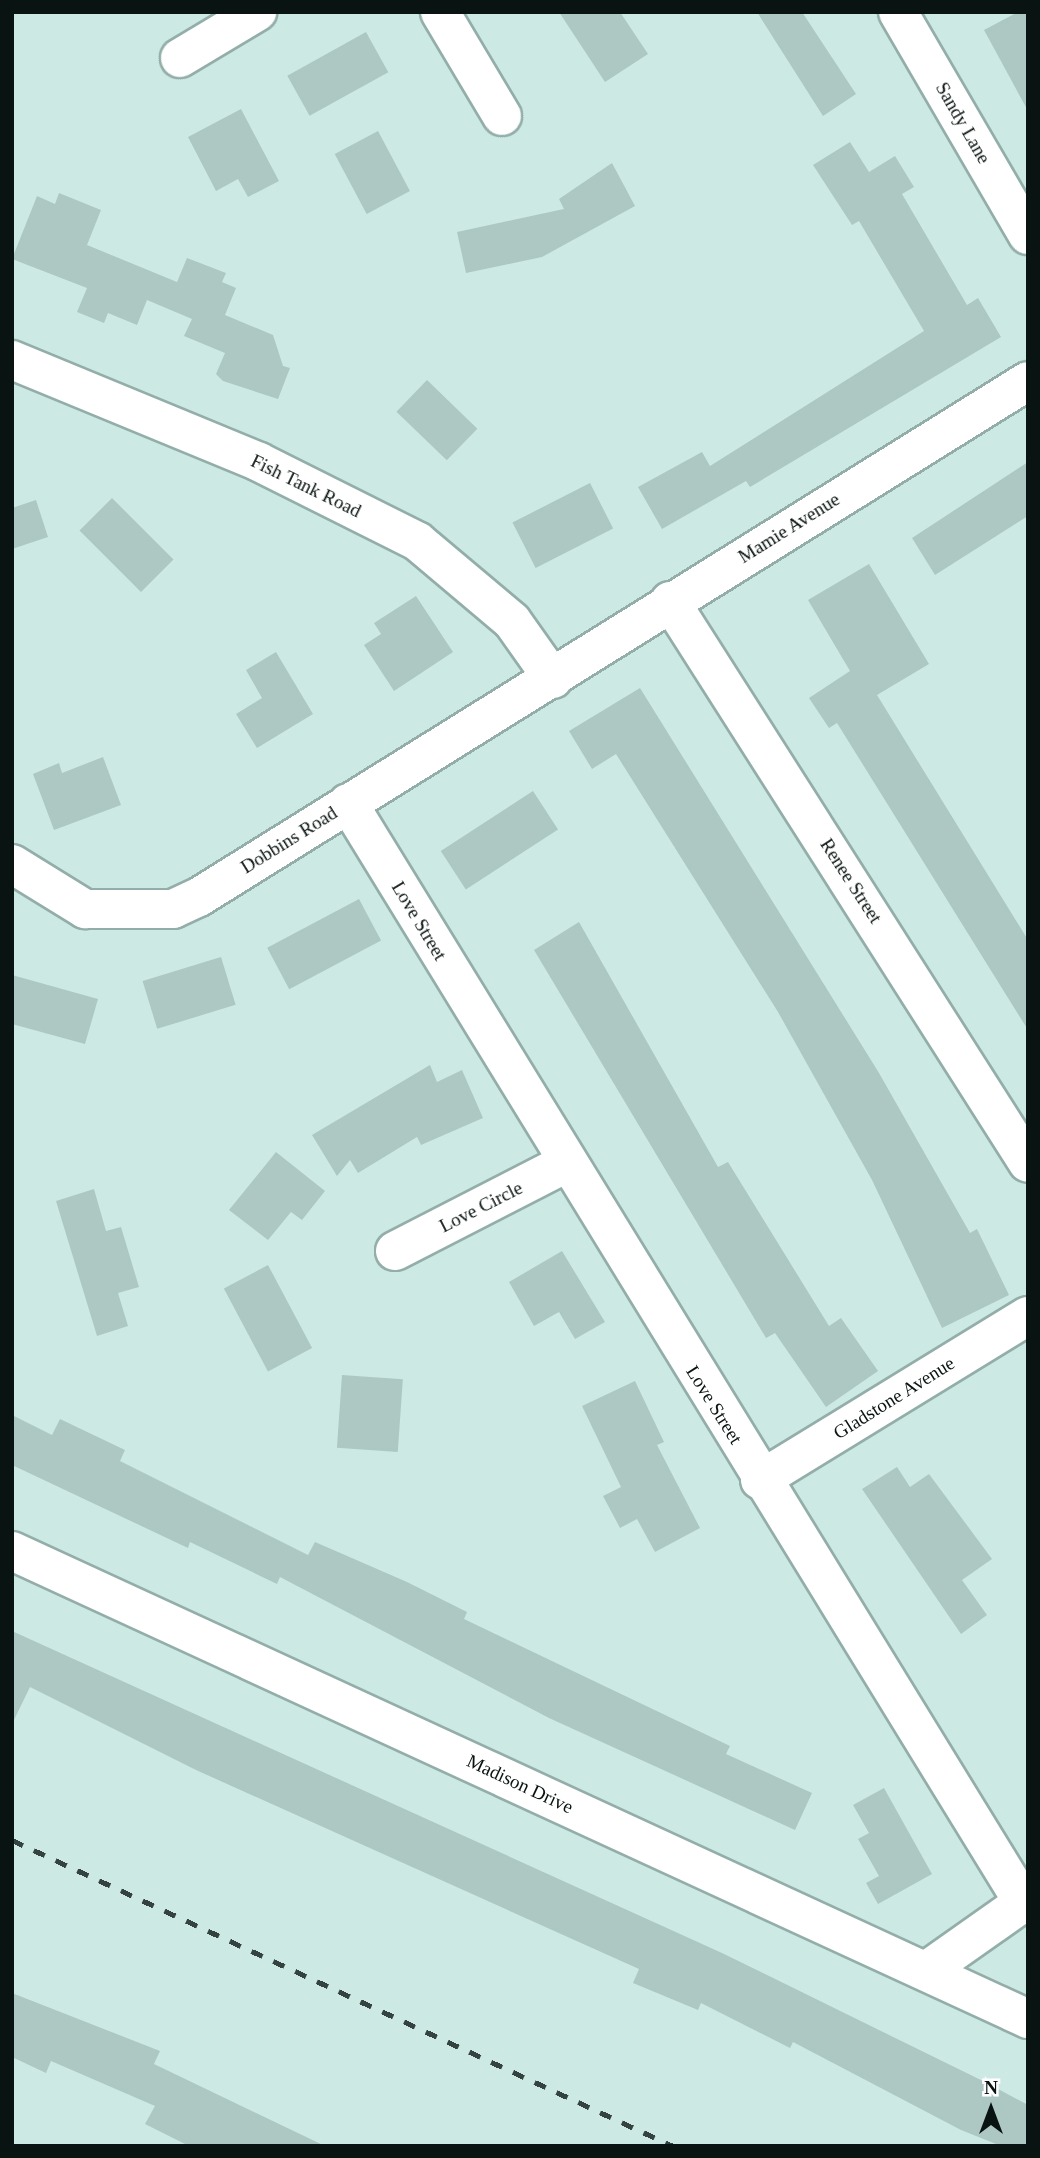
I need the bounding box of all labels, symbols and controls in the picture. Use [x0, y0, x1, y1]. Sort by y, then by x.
street label: Sandy Lane [931, 78, 995, 168]
street label: Fish Tank Road [247, 449, 365, 523]
street label: Mamie Avenue [734, 488, 844, 568]
street label: Dobbins Road [237, 801, 341, 879]
street label: Renee Street [815, 834, 887, 928]
street label: Love Street [387, 877, 451, 965]
street label: Love Circle [436, 1176, 526, 1238]
street label: Gladstone Avenue [829, 1351, 959, 1445]
street label: Love Street [681, 1362, 747, 1448]
street label: Madison Drive [463, 1749, 577, 1819]
north arrow [956, 2074, 1026, 2144]
text: N [984, 2077, 998, 2098]

